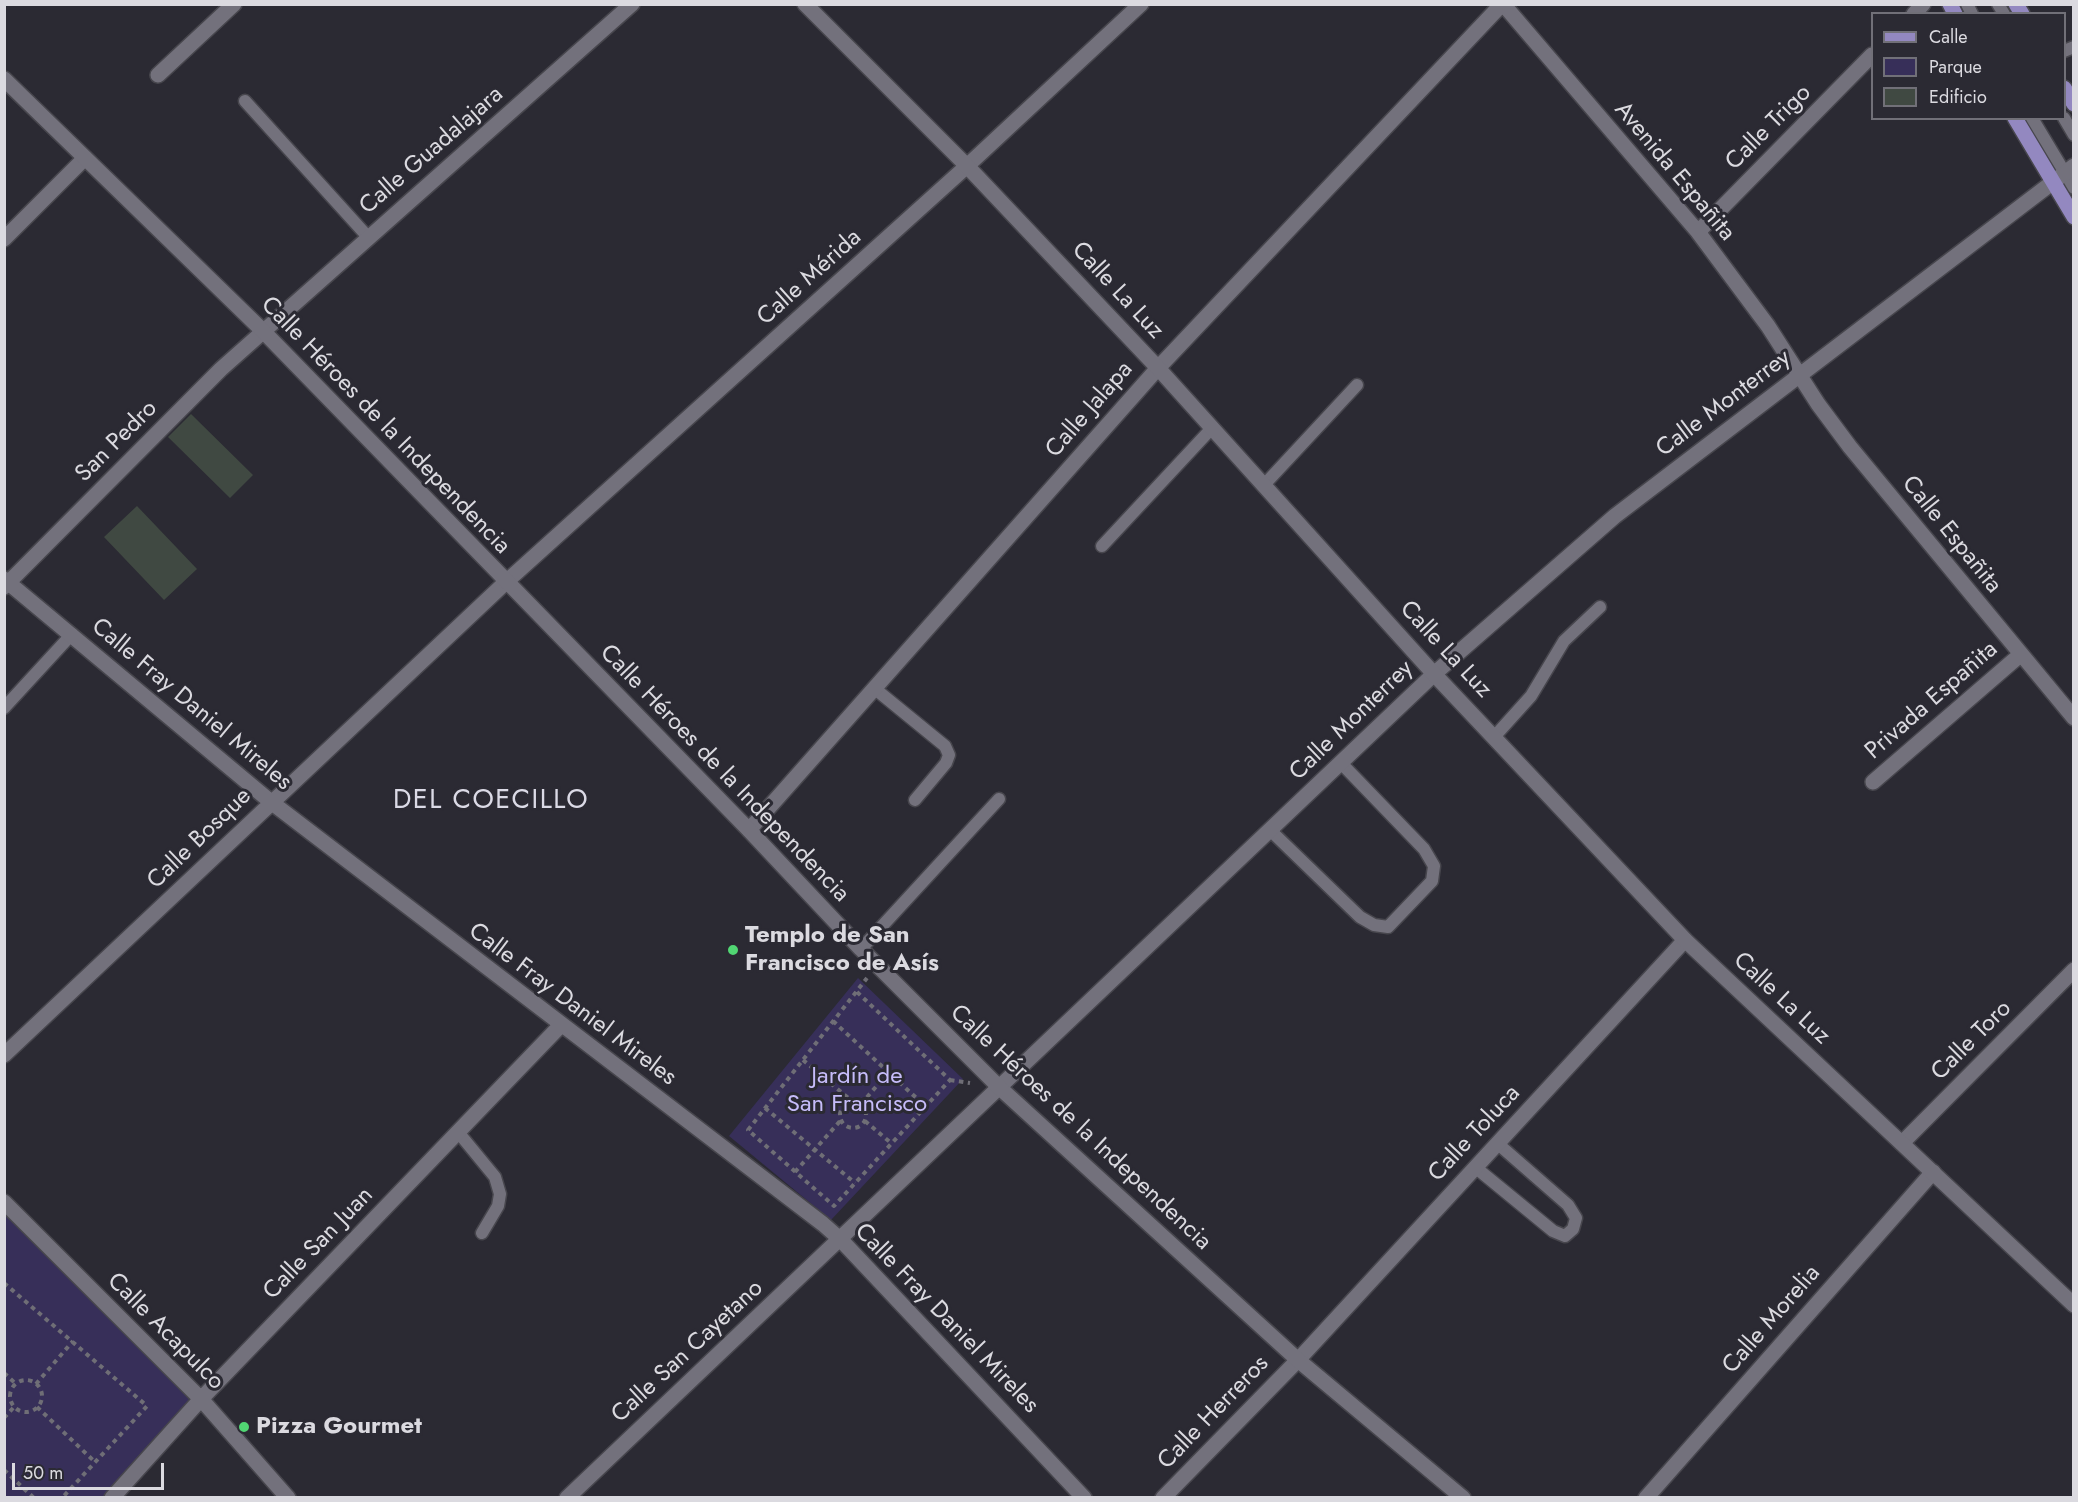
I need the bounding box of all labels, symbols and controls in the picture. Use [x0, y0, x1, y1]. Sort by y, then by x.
legend [1871, 12, 2066, 120]
text: Calle [1929, 24, 1968, 50]
text: Parque [1929, 54, 1982, 80]
street label: Calle Trigo [1720, 79, 1818, 177]
street label: Calle Guadalajara [354, 81, 510, 221]
text: Edificio [1929, 84, 1987, 110]
street label: Avenida Españita [1607, 97, 1741, 247]
street label: Calle Mérida [752, 224, 868, 332]
street label: Calle La Luz [1065, 237, 1169, 345]
street label: Calle Héroes de la Independencia [254, 291, 516, 561]
street label: Calle Monterrey [1651, 344, 1797, 464]
street label: Calle Jalapa [1040, 356, 1140, 464]
street label: San Pedro [70, 395, 164, 489]
street label: Calle Españita [1895, 470, 2007, 600]
street label: Calle La Luz [1393, 596, 1497, 704]
street label: Calle Fray Daniel Mireles [85, 613, 297, 797]
street label: Privada Españita [1860, 636, 2004, 766]
street label: Calle Héroes de la Independencia [593, 639, 855, 909]
street label: Calle Monterrey [1284, 655, 1420, 787]
street label: Calle Bosque [142, 782, 258, 896]
district label: DEL COECILLO [393, 785, 589, 817]
street label: Calle Fray Daniel Mireles [462, 917, 682, 1093]
place label: Templo de San Francisco de Asís [745, 922, 939, 978]
marker: Templo de San Francisco de Asís [726, 943, 740, 957]
street label: Calle La Luz [1727, 947, 1835, 1051]
street label: Calle Toro [1926, 995, 2018, 1087]
street label: Calle Héroes de la Independencia [943, 999, 1217, 1257]
park label: Jardín de San Francisco [787, 1063, 927, 1119]
street label: Calle Toluca [1423, 1080, 1527, 1188]
street label: Calle San Juan [258, 1182, 380, 1306]
street label: Calle Fray Daniel Mireles [848, 1218, 1044, 1420]
street label: Calle Morelia [1717, 1260, 1827, 1380]
street label: Calle Acapulco [100, 1267, 230, 1397]
street label: Calle San Cayetano [606, 1274, 770, 1430]
street label: Calle Herreros [1153, 1350, 1275, 1476]
place label: Pizza Gourmet [256, 1413, 422, 1441]
marker: Pizza Gourmet [237, 1420, 251, 1434]
scale bar [15, 1451, 166, 1489]
text: 50 m [23, 1460, 63, 1486]

